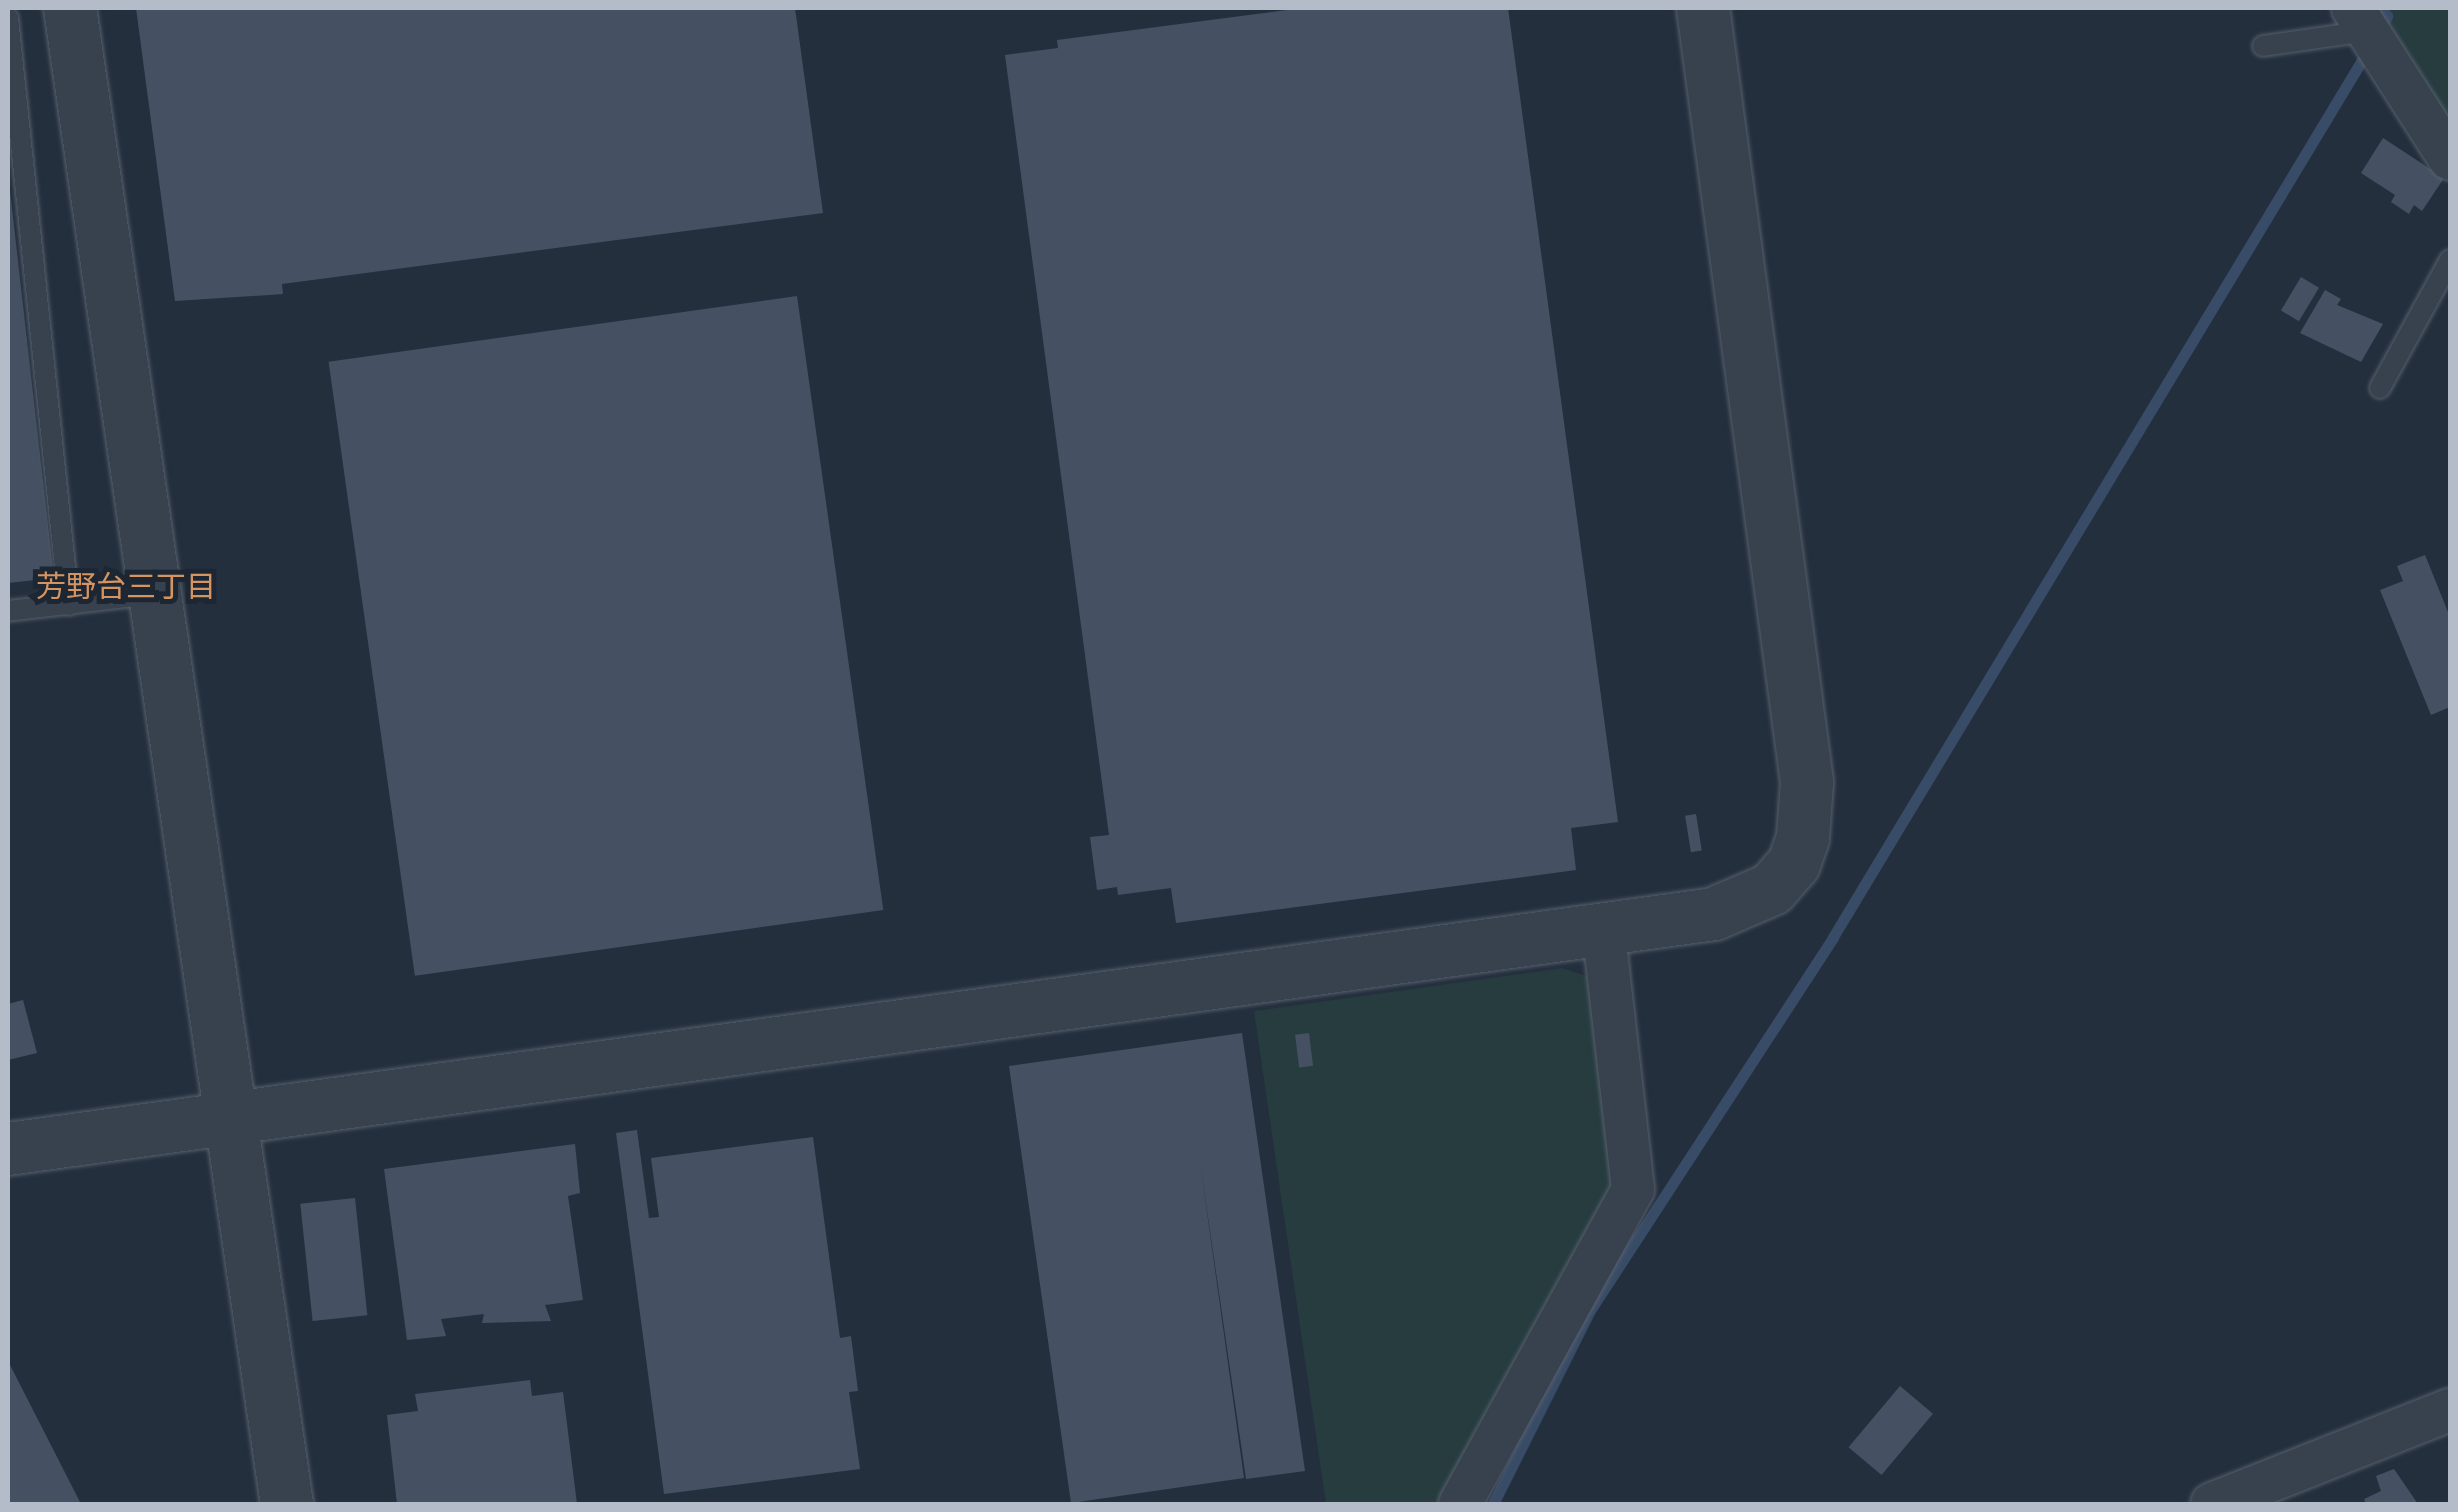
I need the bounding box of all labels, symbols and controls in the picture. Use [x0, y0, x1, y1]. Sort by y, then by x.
district label: 芳野台三丁目 [36, 568, 216, 604]

